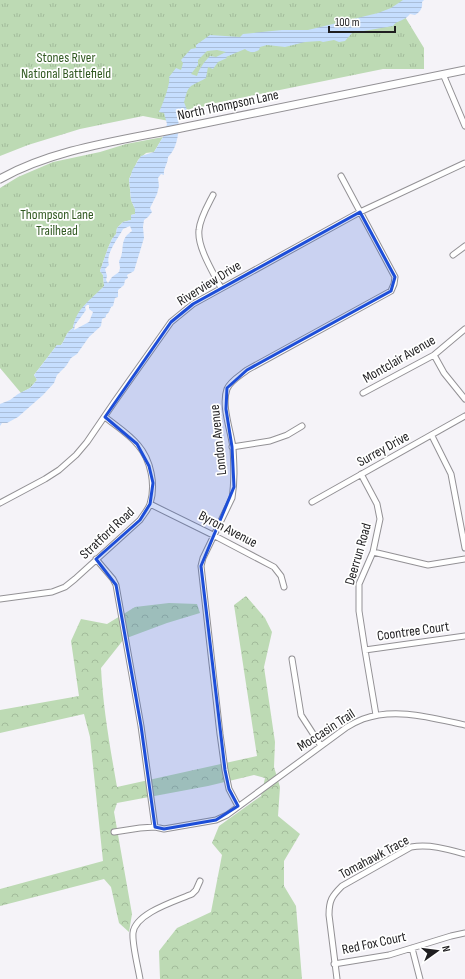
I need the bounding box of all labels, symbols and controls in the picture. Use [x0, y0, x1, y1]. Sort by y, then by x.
scale bar [329, 8, 395, 34]
text: 100 m [335, 15, 360, 30]
park label: Stones River National Battlefield [21, 49, 111, 82]
street label: North Thompson Lane [176, 86, 280, 124]
park label: Thompson Lane Trailhead [20, 206, 94, 239]
street label: Riverview Drive [174, 257, 244, 309]
street label: Montclair Avenue [360, 331, 438, 387]
street label: London Avenue [206, 404, 230, 476]
street label: Surrey Drive [354, 428, 412, 470]
street label: Stratford Road [76, 503, 138, 563]
street label: Byron Avenue [196, 507, 260, 551]
street label: Deerrun Road [341, 521, 375, 587]
street label: Coontree Court [376, 618, 450, 644]
street label: Moccasin Trail [294, 705, 358, 755]
street label: Tomahawk Trace [336, 831, 412, 883]
street label: Red Fox Court [340, 928, 408, 958]
north arrow [417, 931, 457, 971]
text: N [439, 944, 453, 953]

